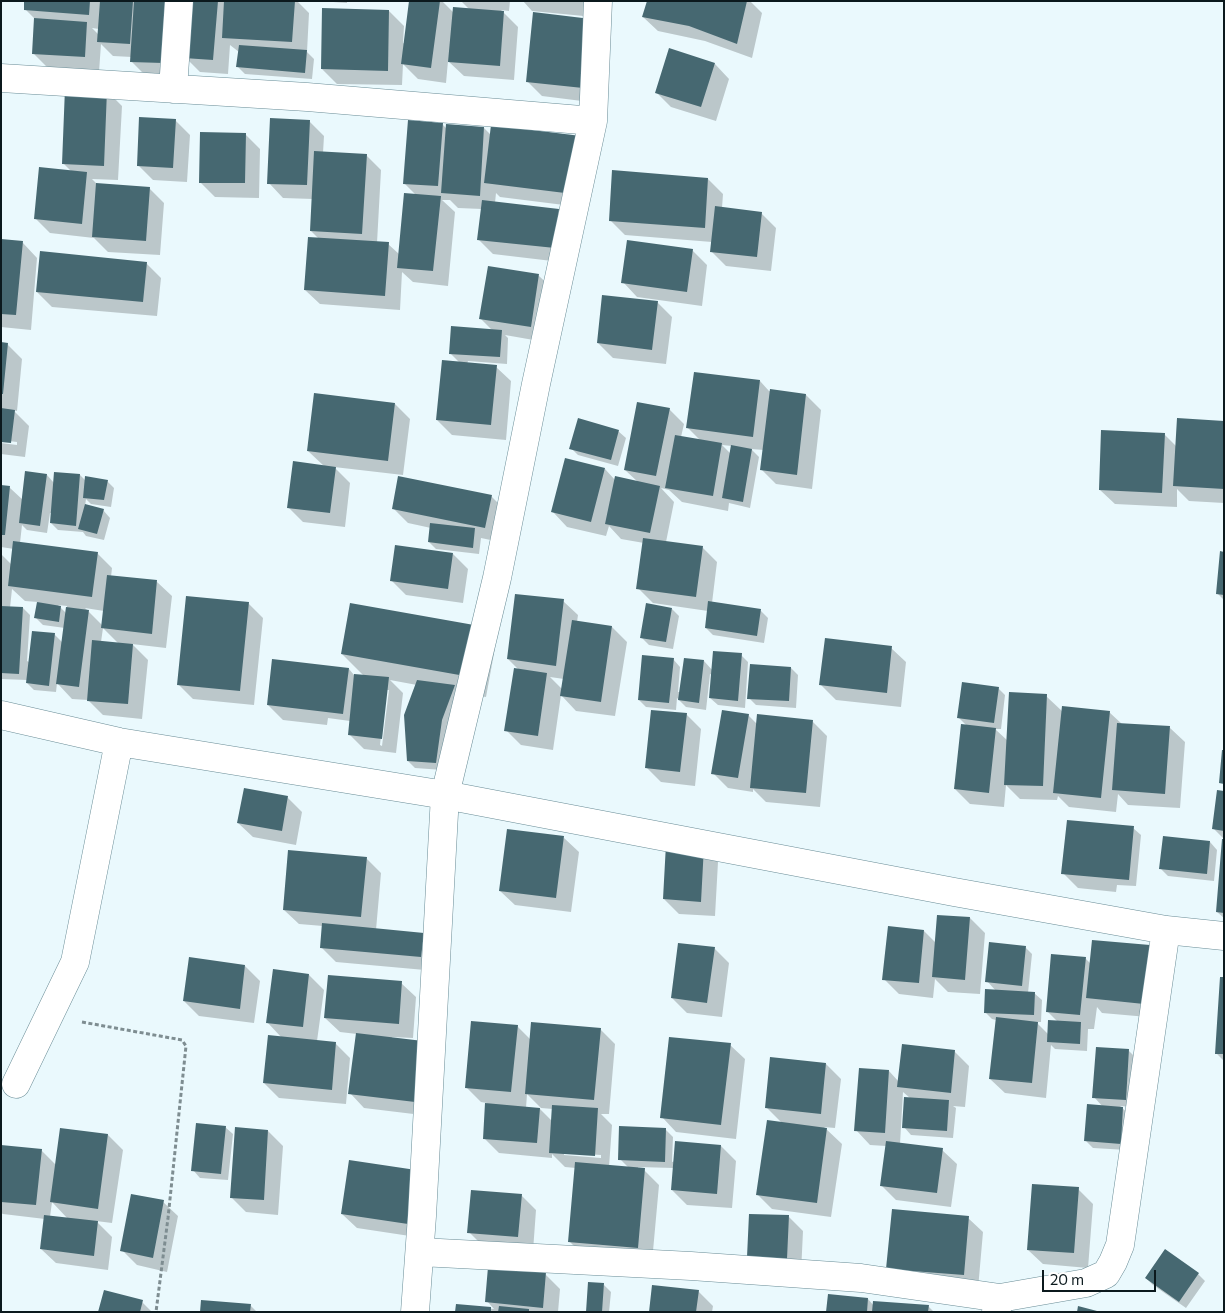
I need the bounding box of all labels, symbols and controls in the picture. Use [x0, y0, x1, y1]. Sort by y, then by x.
scale bar [1045, 1260, 1159, 1292]
text: 20 m [1050, 1270, 1084, 1288]

